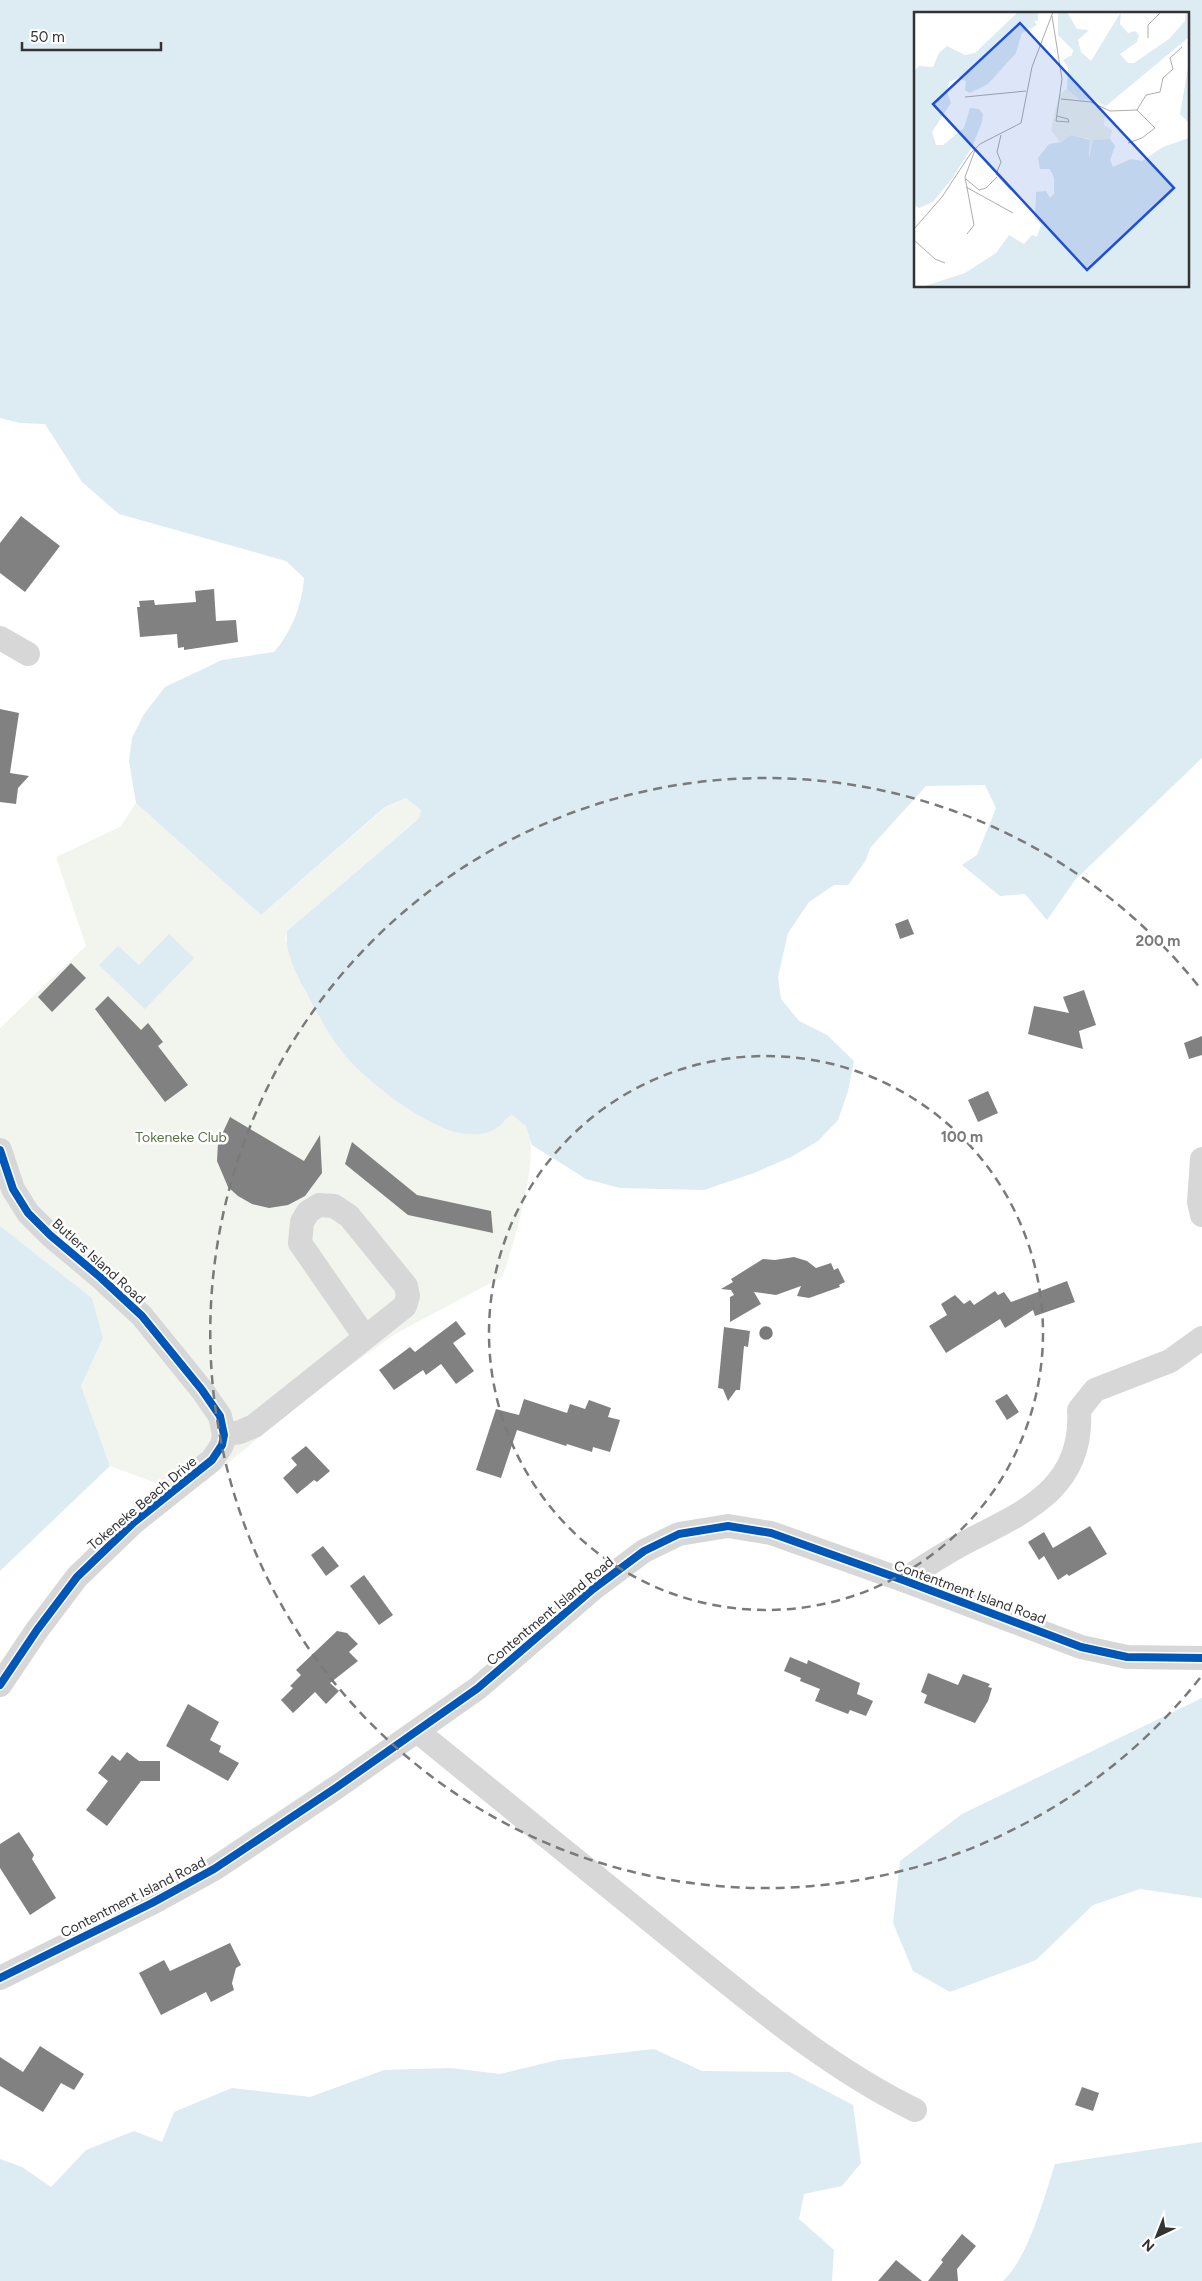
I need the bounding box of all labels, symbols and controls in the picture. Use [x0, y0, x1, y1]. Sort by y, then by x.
inset map [914, 12, 1190, 288]
scale bar [22, 20, 161, 52]
text: 50 m [30, 28, 65, 46]
text: 200 m [1136, 932, 1180, 950]
text: 100 m [941, 1128, 983, 1146]
park label: Tokeneke Club [135, 1129, 227, 1146]
street label: Butlers Island Road [49, 1215, 149, 1308]
centre of rings [757, 1324, 775, 1342]
street label: Tokeneke Beach Drive [84, 1453, 201, 1554]
street label: Contentment Island Road [483, 1553, 617, 1669]
street label: Contentment Island Road [892, 1557, 1048, 1628]
street label: Contentment Island Road [58, 1853, 209, 1941]
north arrow [1132, 2211, 1182, 2261]
text: N [1139, 2235, 1158, 2255]

